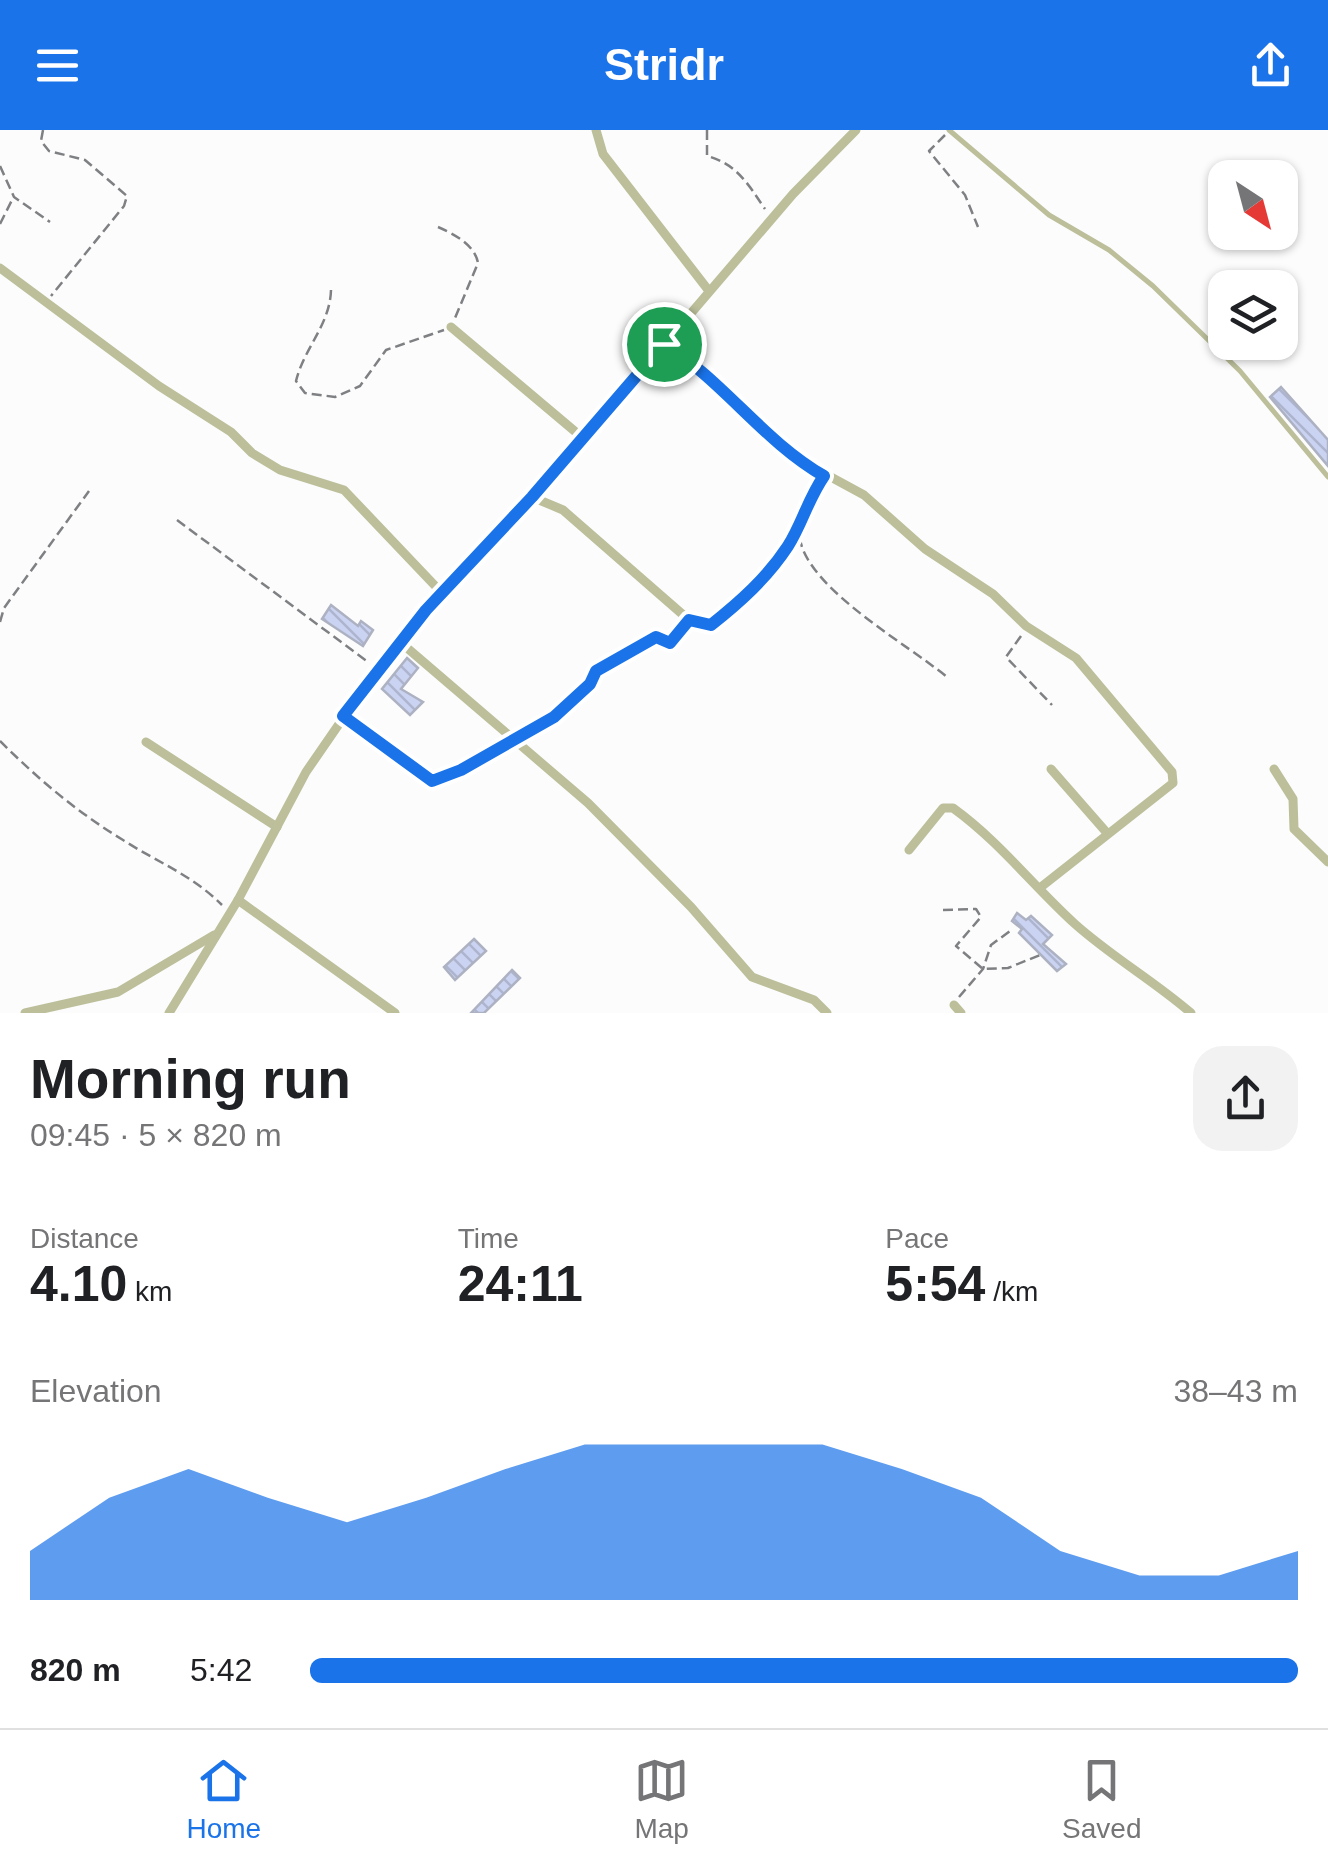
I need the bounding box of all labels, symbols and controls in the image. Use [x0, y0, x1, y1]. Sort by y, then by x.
icon: menu [30, 38, 85, 93]
icon: share [1243, 38, 1298, 93]
text: Stridr [604, 39, 724, 90]
north arrow [1208, 160, 1298, 250]
map controls [1208, 160, 1298, 360]
button: layers [1208, 270, 1298, 360]
pin [622, 302, 707, 387]
icon: arrive [637, 317, 692, 372]
button: share [1193, 1046, 1298, 1151]
text: Morning run [30, 1048, 351, 1110]
text: 09:45 · 5 × 820 m [30, 1117, 282, 1153]
text: Distance [30, 1223, 139, 1254]
text: Time [458, 1223, 519, 1254]
text: Pace [885, 1223, 949, 1254]
text: 4.10 [30, 1256, 127, 1312]
text: 24:11 [458, 1256, 583, 1312]
text: 5:54 [885, 1256, 985, 1312]
text: km [127, 1276, 172, 1307]
text: /km [985, 1276, 1038, 1307]
text: Elevation [30, 1373, 162, 1409]
text: 38–43 m [1173, 1373, 1298, 1409]
text: 820 m [30, 1652, 121, 1688]
text: 5:42 [190, 1652, 252, 1688]
tab: Home [186, 1753, 261, 1845]
tab: Map [634, 1753, 689, 1845]
tab: Saved [1062, 1753, 1141, 1845]

